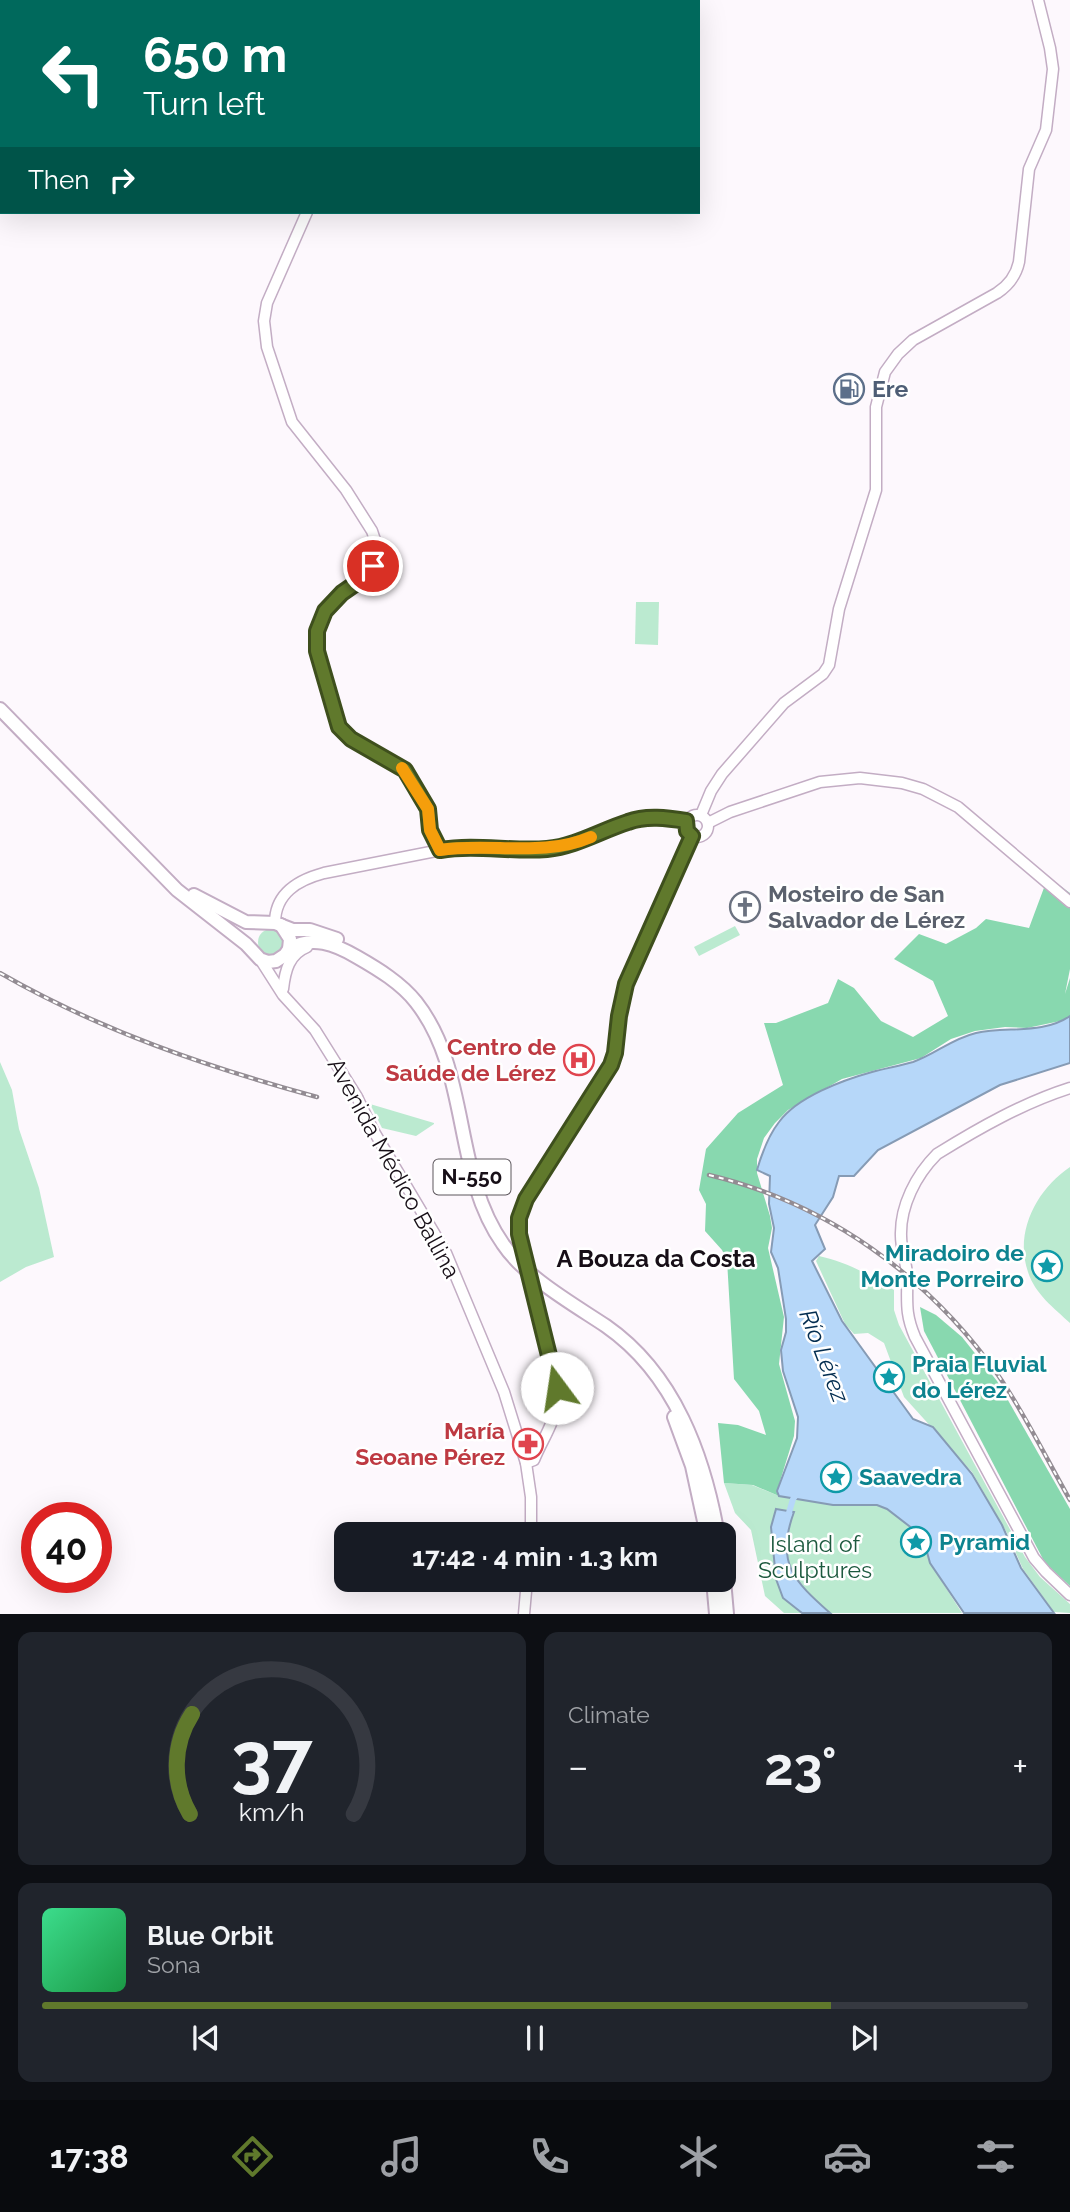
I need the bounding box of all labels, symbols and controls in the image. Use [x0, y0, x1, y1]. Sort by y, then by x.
text: 650 m [143, 26, 287, 83]
icon: left [28, 28, 119, 119]
text: Turn left [143, 85, 265, 122]
icon: right [103, 161, 141, 199]
text: Then [28, 165, 89, 195]
fuel station icon: Ere [832, 372, 866, 406]
place label: Ere [872, 375, 909, 402]
pin [343, 536, 403, 596]
icon: arrive [354, 547, 392, 585]
place label: Mosteiro de San Salvador de Lérez [768, 880, 965, 933]
church icon: Mosteiro de San Salvador de Lérez [728, 890, 762, 924]
place label: Centro de Saúde de Lérez [385, 1033, 556, 1086]
hospital icon: Centro de Saúde de Lérez [562, 1043, 596, 1077]
street label: Avenida Médico Ballina [323, 1053, 466, 1283]
road number: N-550 [434, 1160, 510, 1194]
place label: Miradoiro de Monte Porreiro [861, 1239, 1024, 1292]
district label: A Bouza da Costa [557, 1244, 756, 1273]
place icon: Miradoiro de Monte Porreiro [1030, 1249, 1064, 1283]
water label: Río Lérez [793, 1305, 856, 1407]
place label: Praia Fluvial do Lérez [912, 1350, 1047, 1403]
position arrow [520, 1351, 594, 1425]
place icon: Praia Fluvial do Lérez [872, 1360, 906, 1394]
place label: María Seoane Pérez [355, 1417, 505, 1470]
pharmacy icon: María Seoane Pérez [511, 1427, 545, 1461]
place icon: Saavedra [819, 1460, 853, 1494]
place label: Saavedra [859, 1463, 962, 1490]
speed limit sign: 40 [21, 1502, 112, 1593]
place icon: Pyramid [899, 1525, 933, 1559]
place label: Pyramid [939, 1528, 1030, 1555]
park label: Island of Sculptures [758, 1530, 872, 1583]
text: 17:42 · 4 min · 1.3 km [412, 1542, 658, 1572]
text: Climate [568, 1701, 650, 1728]
text: 37 [231, 1717, 313, 1802]
text: 23° [764, 1736, 837, 1797]
text: − [568, 1744, 588, 1789]
text: + [1012, 1744, 1028, 1789]
text: km/h [239, 1797, 305, 1827]
text: Blue Orbit [147, 1921, 274, 1951]
text: Sona [147, 1951, 201, 1978]
icon: previous [187, 2019, 225, 2057]
icon: pause [516, 2019, 554, 2057]
icon: next [845, 2019, 883, 2057]
icon: directions [228, 2132, 277, 2181]
icon: music [377, 2132, 426, 2181]
icon: phone [525, 2132, 574, 2181]
icon: climate [674, 2132, 723, 2181]
icon: car [823, 2132, 872, 2181]
icon: filters [971, 2132, 1020, 2181]
text: 17:38 [50, 2138, 129, 2175]

